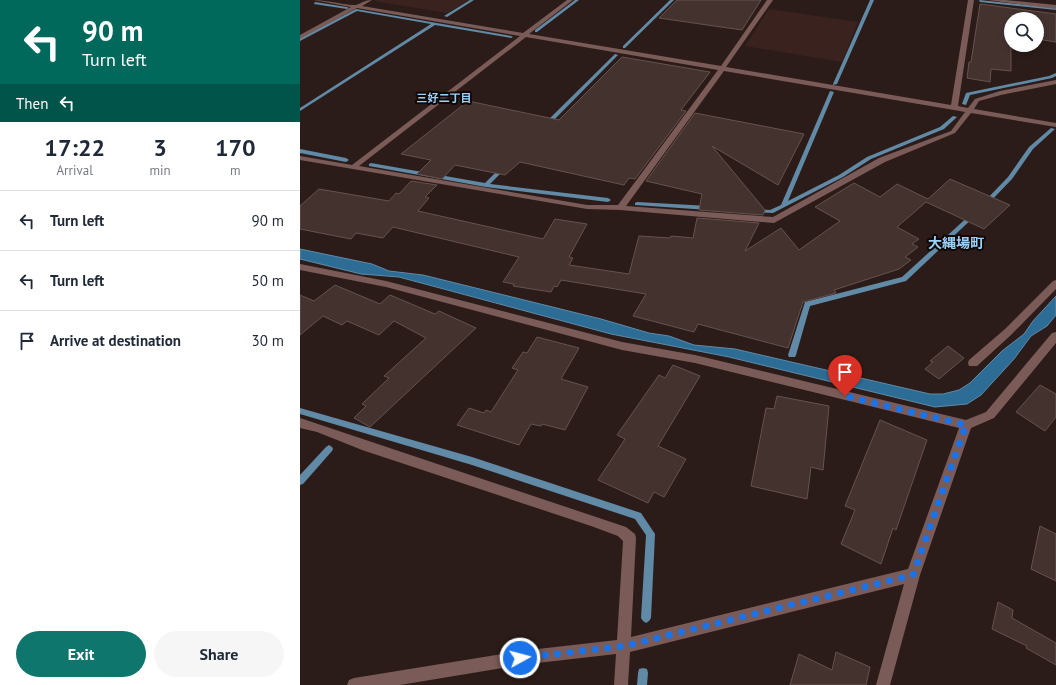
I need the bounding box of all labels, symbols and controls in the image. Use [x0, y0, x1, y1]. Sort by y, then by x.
text: 90 m [82, 12, 143, 49]
map controls [1004, 12, 1044, 52]
button: search [1004, 12, 1044, 52]
icon: left [16, 16, 68, 68]
text: Turn left [82, 48, 147, 71]
district label: 三好二丁目 [417, 91, 472, 105]
icon: left [56, 92, 78, 114]
text: Then [16, 94, 48, 113]
text: 17:22 [44, 132, 105, 163]
text: 3 [153, 132, 167, 163]
text: 170 [215, 132, 256, 163]
text: Arrival [57, 162, 93, 179]
text: min [149, 162, 171, 179]
text: m [230, 162, 241, 179]
icon: left [16, 210, 38, 232]
text: Turn left [50, 211, 104, 230]
text: 90 m [251, 211, 284, 230]
district label: 大縄場町 [928, 234, 984, 252]
icon: left [16, 270, 38, 292]
text: Turn left [50, 271, 104, 290]
text: 50 m [251, 271, 284, 290]
icon: arrive [16, 330, 38, 352]
text: Arrive at destination [50, 331, 181, 350]
text: 30 m [251, 331, 284, 350]
pin [828, 355, 862, 396]
icon: arrive [834, 361, 856, 383]
button: Exit [16, 631, 146, 677]
button: Share [154, 631, 284, 677]
position arrow [499, 637, 541, 679]

